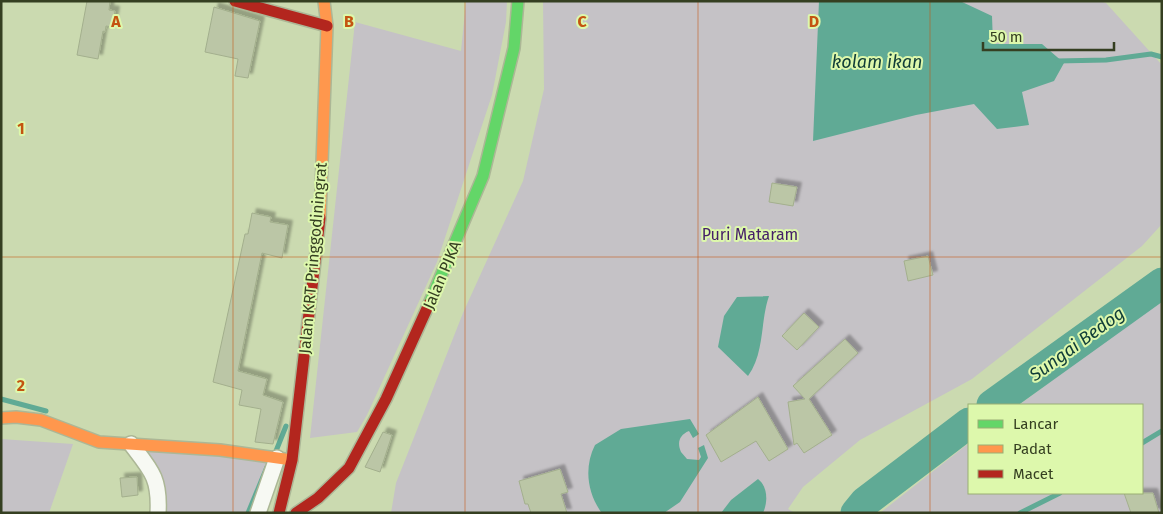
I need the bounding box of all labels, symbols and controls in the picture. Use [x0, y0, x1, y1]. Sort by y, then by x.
text: A [110, 12, 121, 31]
text: B [344, 12, 354, 31]
text: C [577, 12, 587, 31]
text: D [809, 12, 819, 31]
scale bar [983, 20, 1114, 52]
text: 50 m [990, 28, 1023, 46]
water label: kolam ikan [832, 51, 923, 73]
text: 1 [17, 119, 25, 138]
street label: Jalan KRT Pringgodiningrat [295, 161, 331, 355]
park label: Puri Mataram [702, 225, 798, 244]
street label: Jalan PJKA [419, 237, 465, 312]
water label: Sungai Bedog [1024, 302, 1129, 387]
text: 2 [17, 376, 25, 395]
legend [968, 404, 1143, 494]
text: Lancar [1013, 415, 1058, 433]
text: Padat [1013, 440, 1052, 458]
text: Macet [1013, 465, 1054, 483]

